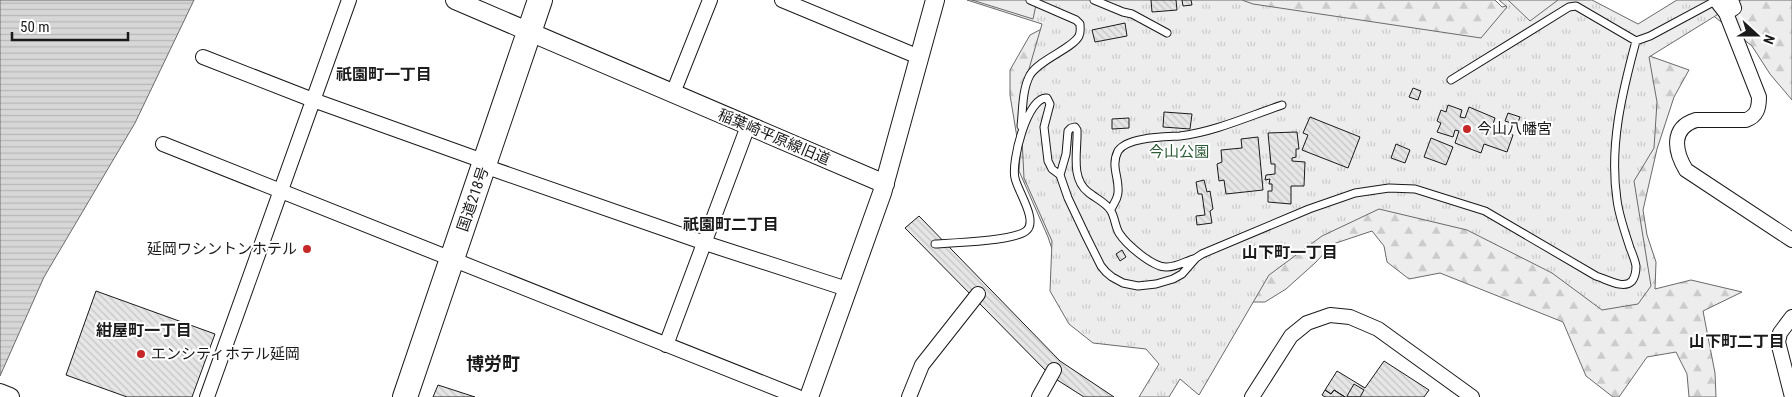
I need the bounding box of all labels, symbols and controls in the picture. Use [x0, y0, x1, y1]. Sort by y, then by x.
scale bar [12, 10, 129, 42]
north arrow [1732, 10, 1782, 60]
text: 50 m [20, 18, 50, 36]
text: N [1760, 33, 1778, 47]
district label: 祇園町一丁目 [336, 65, 432, 84]
street label: 稲葉崎平原線旧道 [715, 105, 833, 169]
place label: 今山八幡宮 [1477, 120, 1552, 138]
marker: 今山八幡宮 [1461, 123, 1473, 135]
park label: 今山公園 [1149, 143, 1209, 161]
street label: 国道218号 [454, 164, 492, 234]
district label: 祇園町二丁目 [683, 215, 779, 234]
place label: 延岡ワシントンホテル [147, 240, 297, 258]
marker: 延岡ワシントンホテル [301, 243, 313, 255]
district label: 山下町一丁目 [1242, 243, 1338, 262]
district label: 紺屋町一丁目 [96, 321, 192, 340]
district label: 山下町二丁目 [1689, 332, 1785, 351]
place label: エンシティホテル延岡 [151, 345, 300, 363]
marker: エンシティホテル延岡 [135, 348, 147, 360]
district label: 博労町 [466, 353, 520, 374]

